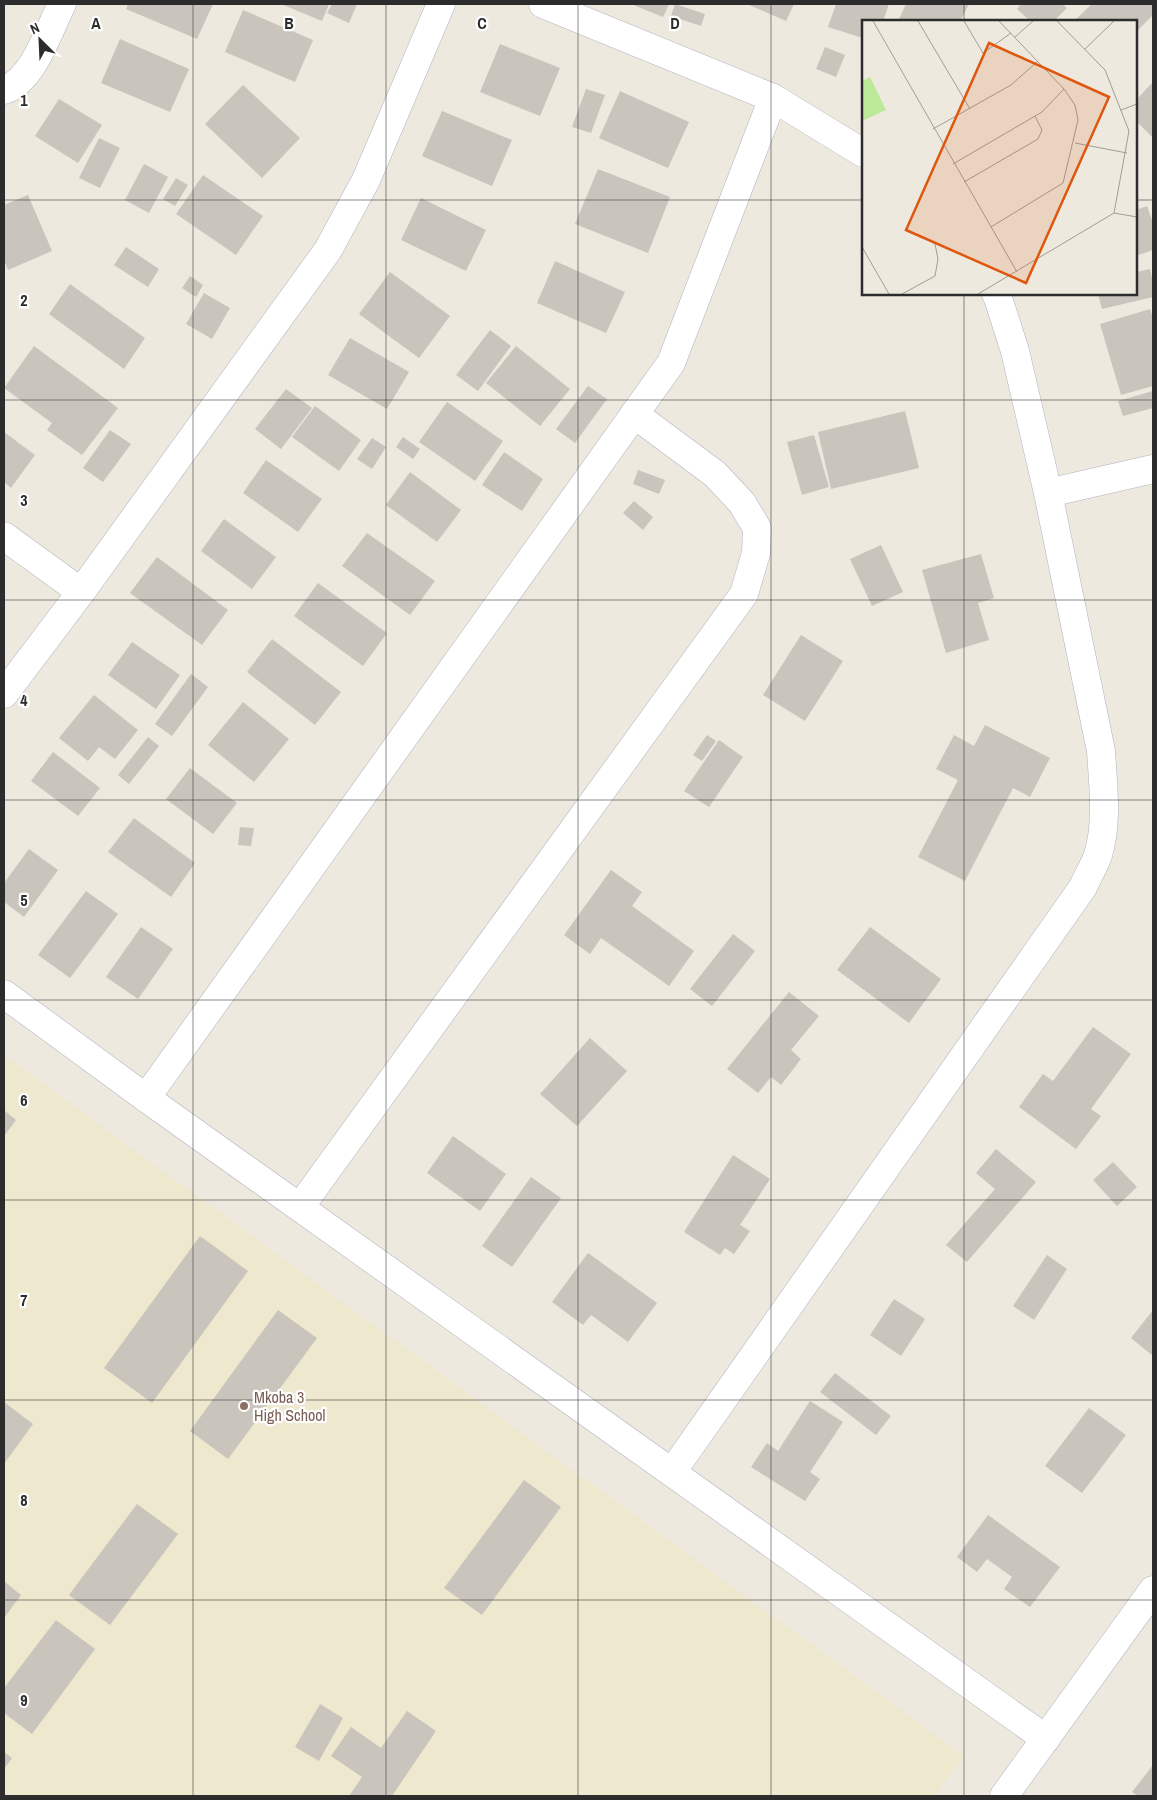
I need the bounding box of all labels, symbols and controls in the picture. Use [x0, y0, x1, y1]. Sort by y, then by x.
text: A [91, 12, 101, 34]
text: B [284, 12, 294, 34]
text: C [477, 12, 487, 34]
text: D [670, 12, 680, 34]
north arrow [15, 15, 65, 65]
text: N [27, 18, 42, 38]
inset map [862, 20, 1137, 295]
text: 1 [20, 89, 28, 111]
text: 2 [20, 289, 28, 311]
text: 3 [20, 489, 28, 511]
text: 4 [20, 689, 28, 711]
text: 5 [20, 889, 28, 911]
text: 6 [20, 1089, 28, 1111]
text: 7 [20, 1289, 28, 1311]
place label: Mkoba 3 High School [254, 1386, 326, 1426]
marker: Mkoba 3 High School [238, 1400, 250, 1412]
text: 8 [20, 1489, 28, 1511]
text: 9 [20, 1689, 28, 1711]

